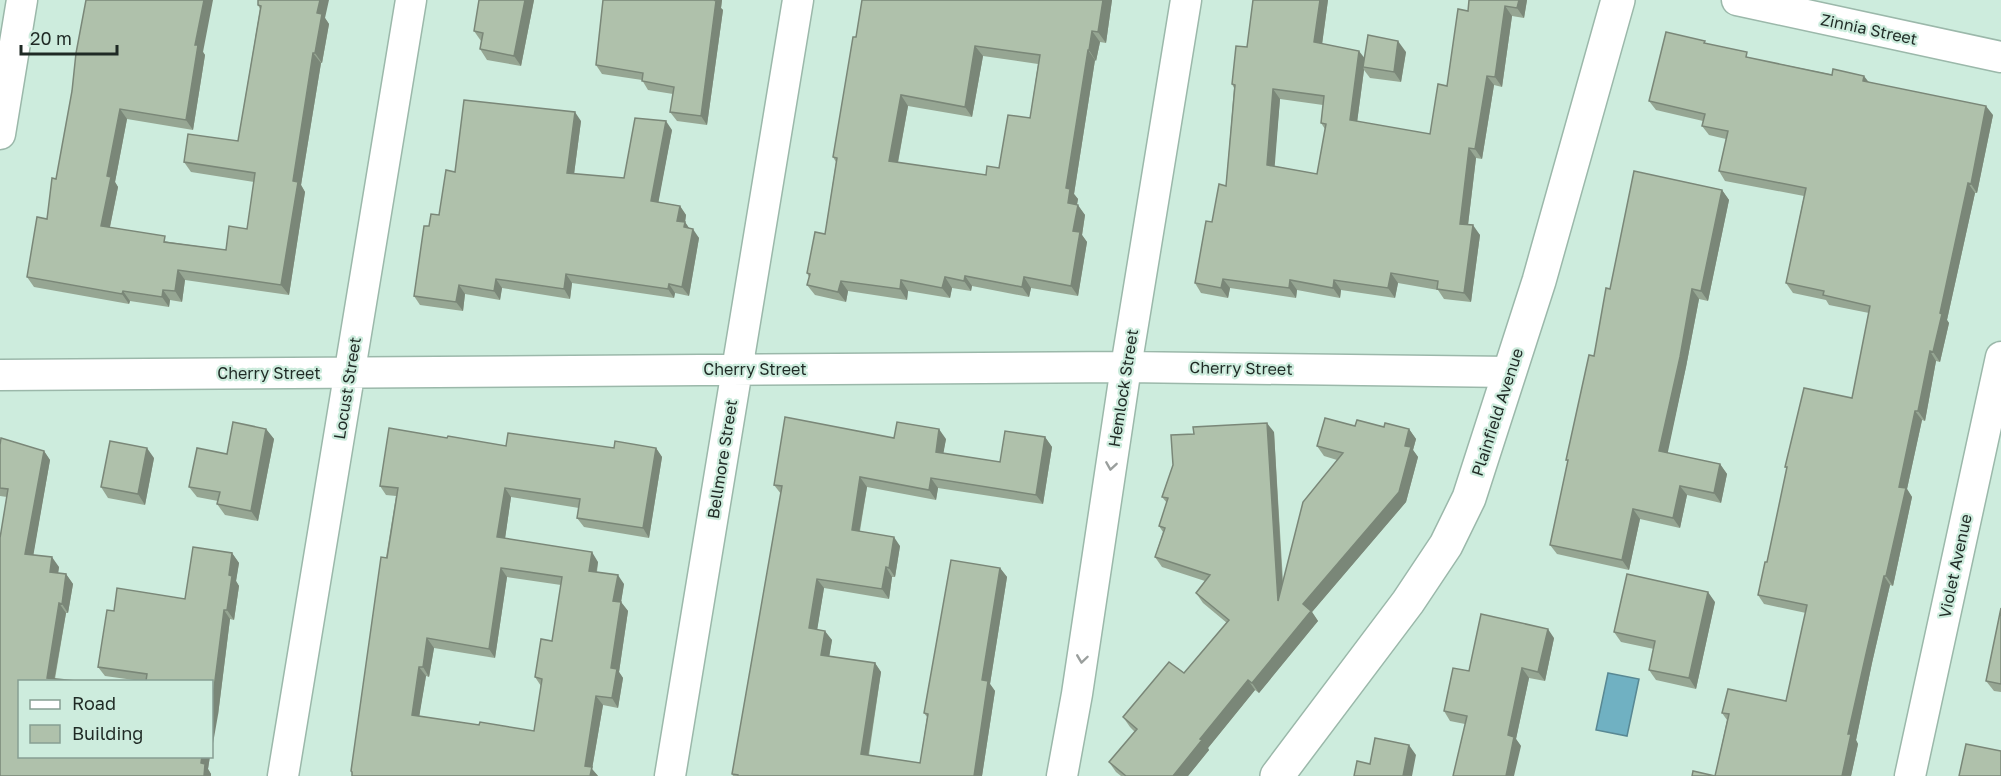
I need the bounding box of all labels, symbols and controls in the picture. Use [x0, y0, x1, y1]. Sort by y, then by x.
street label: Zinnia Street [1819, 9, 1919, 49]
scale bar [21, 18, 117, 56]
text: 20 m [30, 27, 72, 49]
street label: Hemlock Street [1104, 328, 1142, 448]
street label: Locust Street [329, 335, 365, 441]
street label: Plainfield Avenue [1467, 345, 1527, 479]
street label: Cherry Street [1189, 357, 1293, 379]
street label: Cherry Street [703, 359, 807, 379]
street label: Cherry Street [217, 363, 321, 383]
street label: Bellmore Street [703, 398, 741, 520]
one-way arrow [1105, 461, 1118, 471]
street label: Violet Avenue [1934, 512, 1976, 620]
one-way arrow [1076, 654, 1088, 664]
legend [18, 680, 213, 758]
text: Road [72, 692, 116, 714]
text: Building [72, 722, 143, 744]

